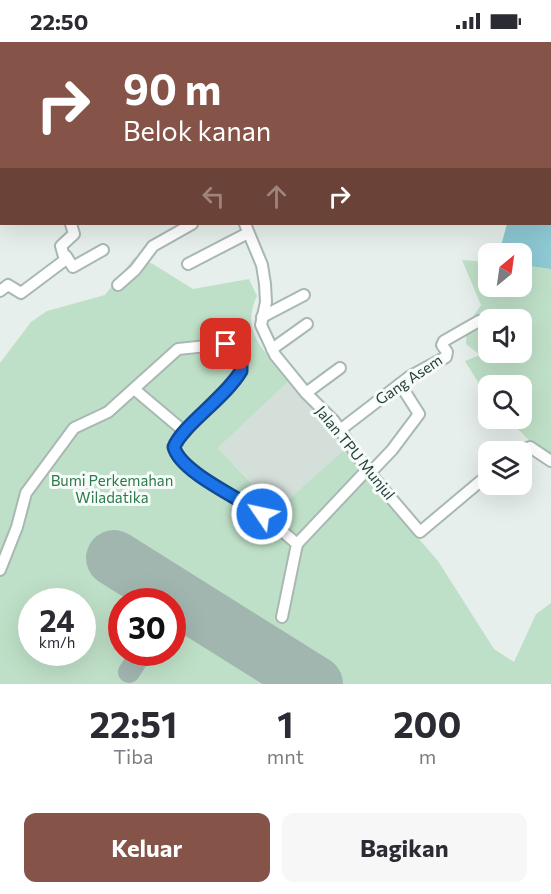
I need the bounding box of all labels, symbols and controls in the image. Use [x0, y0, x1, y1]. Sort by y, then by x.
text: 22:50 [30, 8, 88, 35]
text: 90 m [123, 62, 222, 114]
icon: right [24, 66, 102, 144]
text: Belok kanan [123, 114, 271, 147]
icon: left [197, 180, 230, 213]
icon: ahead [260, 180, 293, 213]
icon: right [323, 180, 356, 213]
north arrow [478, 243, 532, 297]
map controls [478, 243, 532, 495]
button: sound [478, 309, 532, 363]
pin [200, 318, 251, 369]
icon: arrive [209, 327, 242, 360]
street label: Gang Asem [372, 350, 445, 408]
button: search [478, 375, 532, 429]
street label: Jalan TPU Munjul [312, 402, 399, 503]
button: layers [478, 441, 532, 495]
park label: Bumi Perkemahan Wiladatika [51, 471, 173, 506]
position arrow [230, 482, 294, 546]
speed limit sign: 30 [108, 588, 186, 666]
text: 24 [39, 601, 75, 638]
text: km/h [39, 633, 75, 651]
text: 22:51 [89, 701, 177, 745]
text: 1 [277, 701, 293, 745]
text: 200 [393, 701, 461, 745]
text: Tiba [113, 744, 154, 768]
text: mnt [267, 744, 304, 768]
text: m [419, 744, 436, 768]
button: Keluar [24, 813, 270, 882]
button: Bagikan [282, 813, 527, 882]

